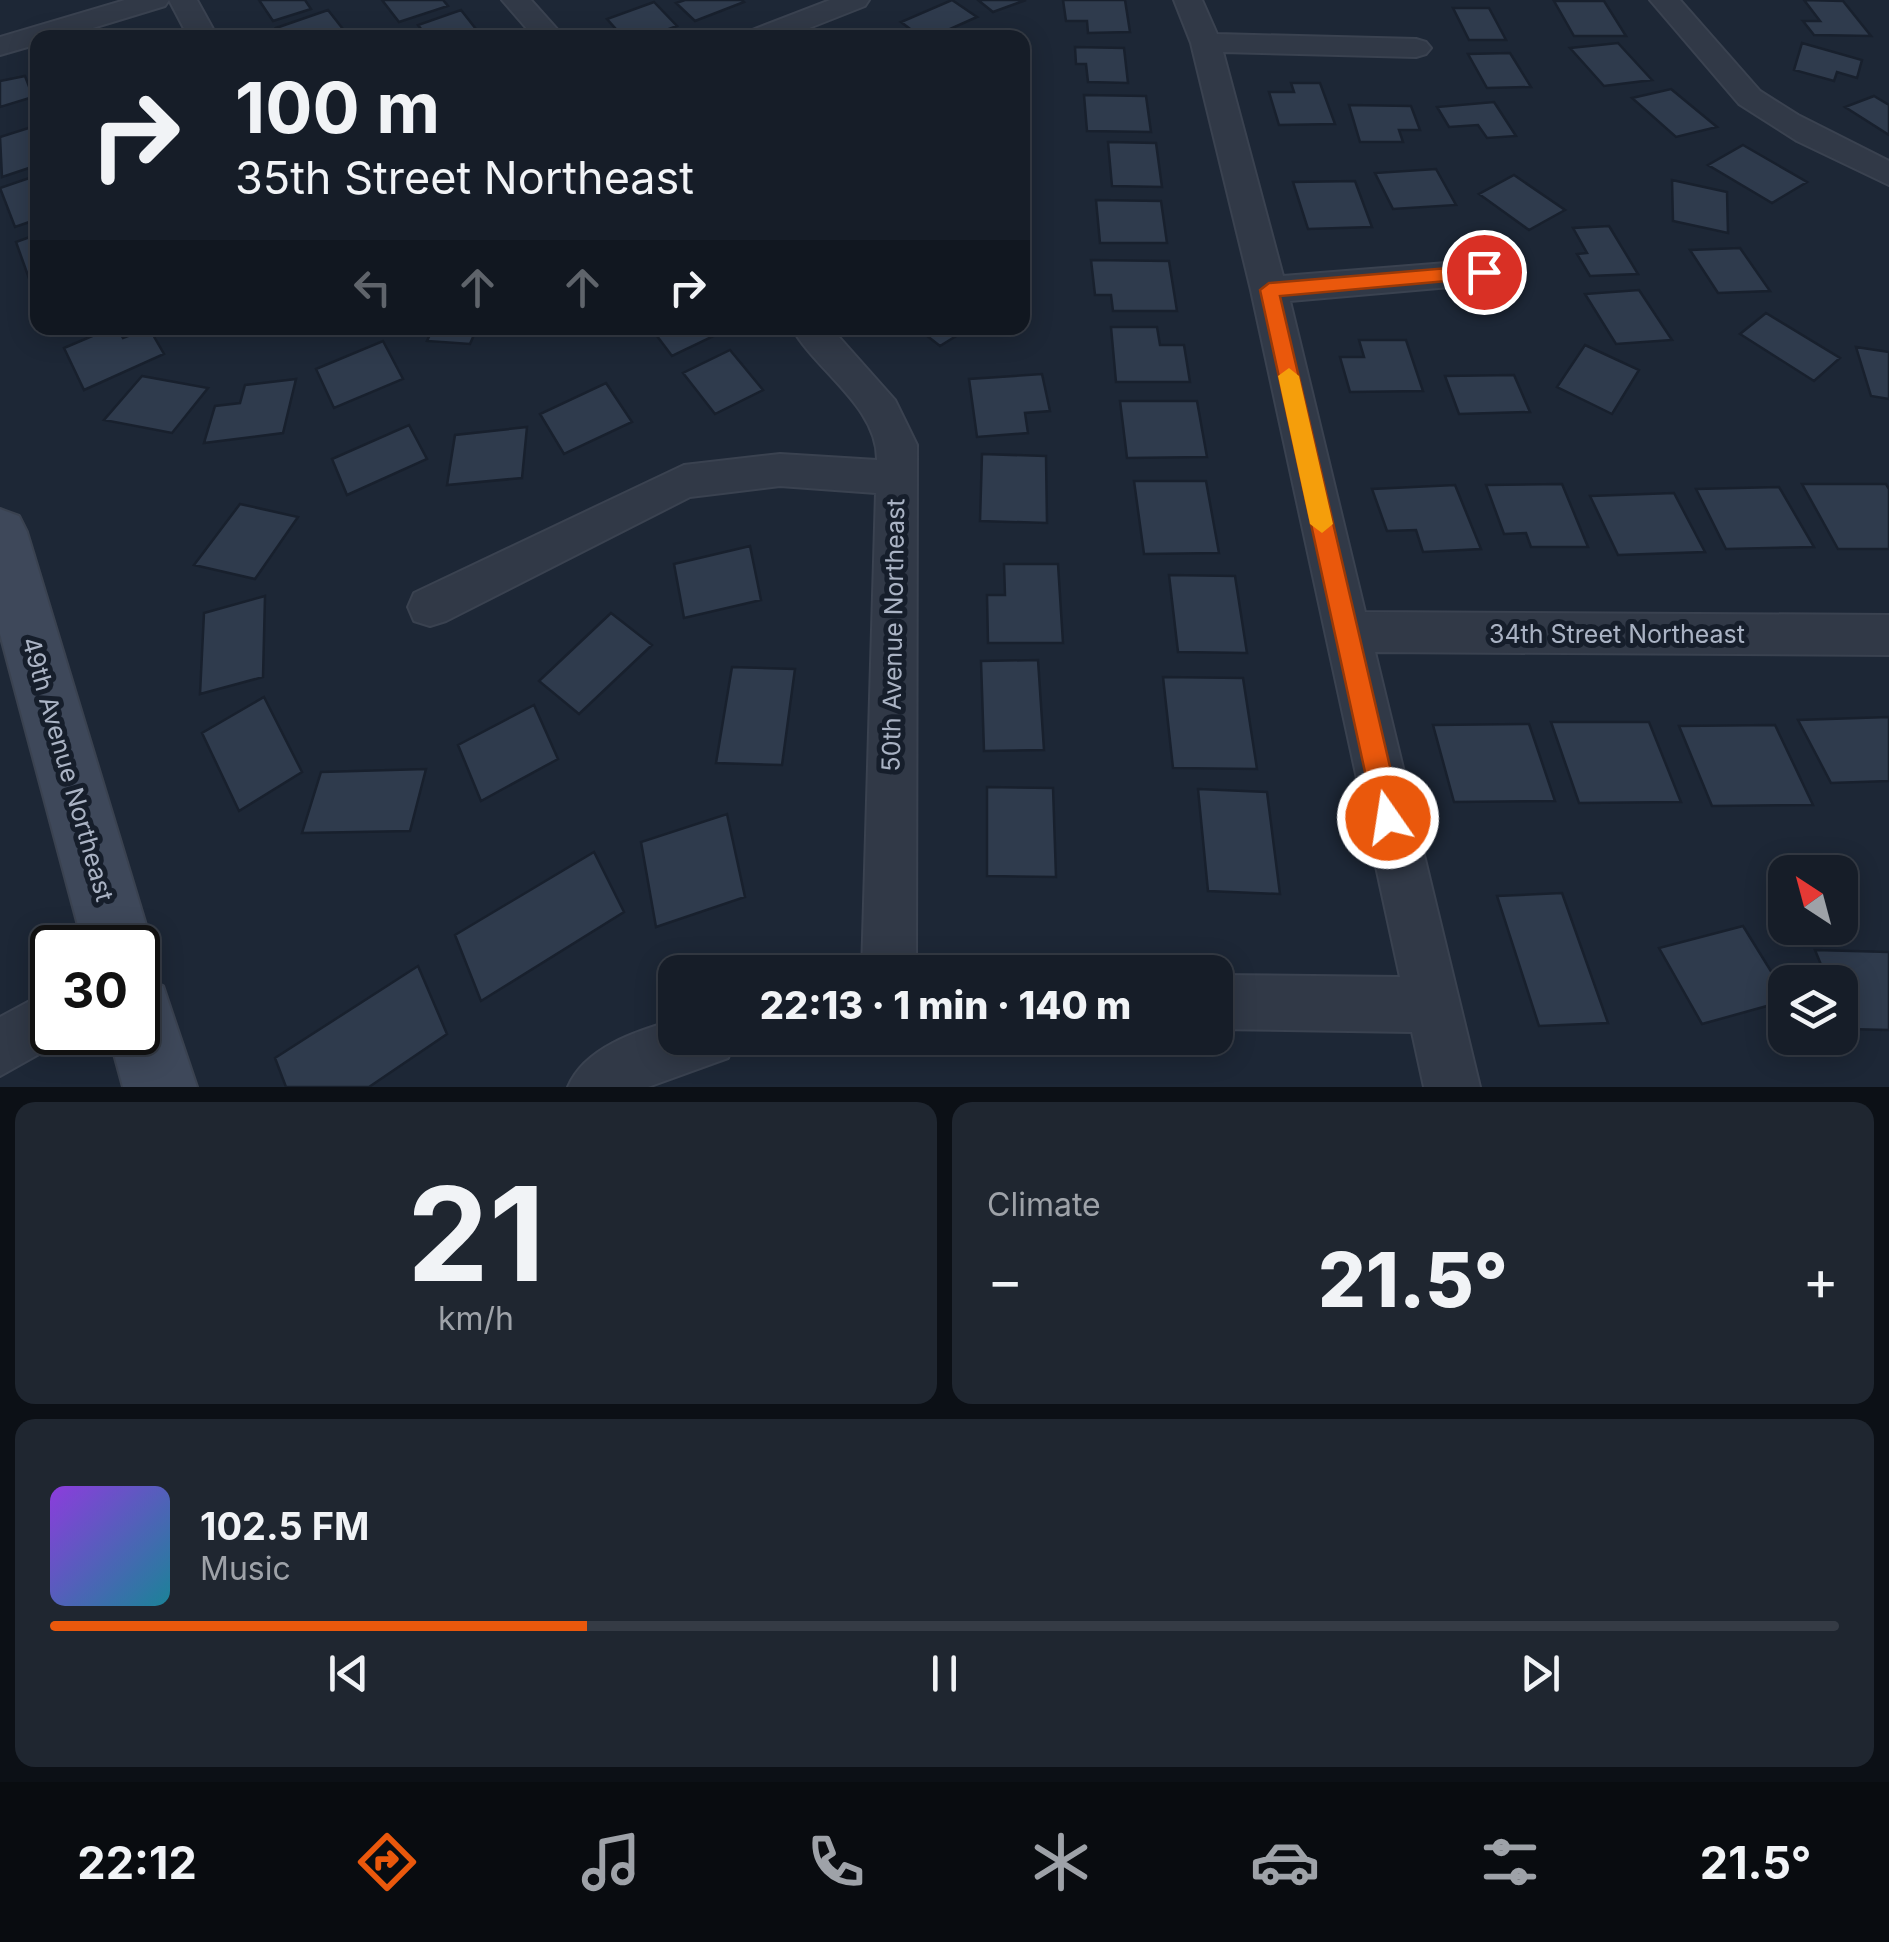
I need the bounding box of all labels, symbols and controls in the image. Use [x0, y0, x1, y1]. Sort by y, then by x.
text: 100 m [235, 65, 440, 150]
icon: right [70, 70, 200, 200]
text: 35th Street Northeast [235, 150, 694, 205]
pin [1442, 230, 1527, 315]
icon: arrive [1457, 245, 1512, 300]
icon: left [345, 260, 400, 315]
icon: ahead [450, 260, 505, 315]
icon: ahead [555, 260, 610, 315]
icon: right [660, 260, 715, 315]
street label: 50th Avenue Northeast [876, 498, 910, 772]
street label: 34th Street Northeast [1489, 619, 1745, 649]
street label: 49th Avenue Northeast [16, 633, 120, 905]
position arrow [1336, 766, 1440, 870]
north arrow [1768, 855, 1858, 945]
map controls [1768, 855, 1858, 1055]
speed limit sign: 30 [30, 925, 160, 1055]
button: layers [1768, 965, 1858, 1055]
text: 22:13 · 1 min · 140 m [760, 982, 1131, 1028]
text: 21 [407, 1155, 545, 1312]
text: Climate [987, 1185, 1101, 1224]
text: 21.5° [1318, 1234, 1508, 1325]
text: − [987, 1247, 1023, 1313]
text: + [1803, 1247, 1839, 1313]
text: km/h [438, 1299, 514, 1338]
text: 102.5 FM [200, 1503, 369, 1549]
text: Music [200, 1549, 291, 1588]
icon: previous [321, 1646, 376, 1701]
icon: pause [917, 1646, 972, 1701]
icon: next [1513, 1646, 1568, 1701]
icon: directions [352, 1827, 422, 1897]
icon: music [576, 1827, 646, 1897]
icon: phone [801, 1827, 871, 1897]
icon: climate [1026, 1827, 1096, 1897]
icon: car [1250, 1827, 1320, 1897]
icon: filters [1475, 1827, 1545, 1897]
text: 22:12 [77, 1835, 197, 1890]
text: 21.5° [1700, 1835, 1812, 1890]

